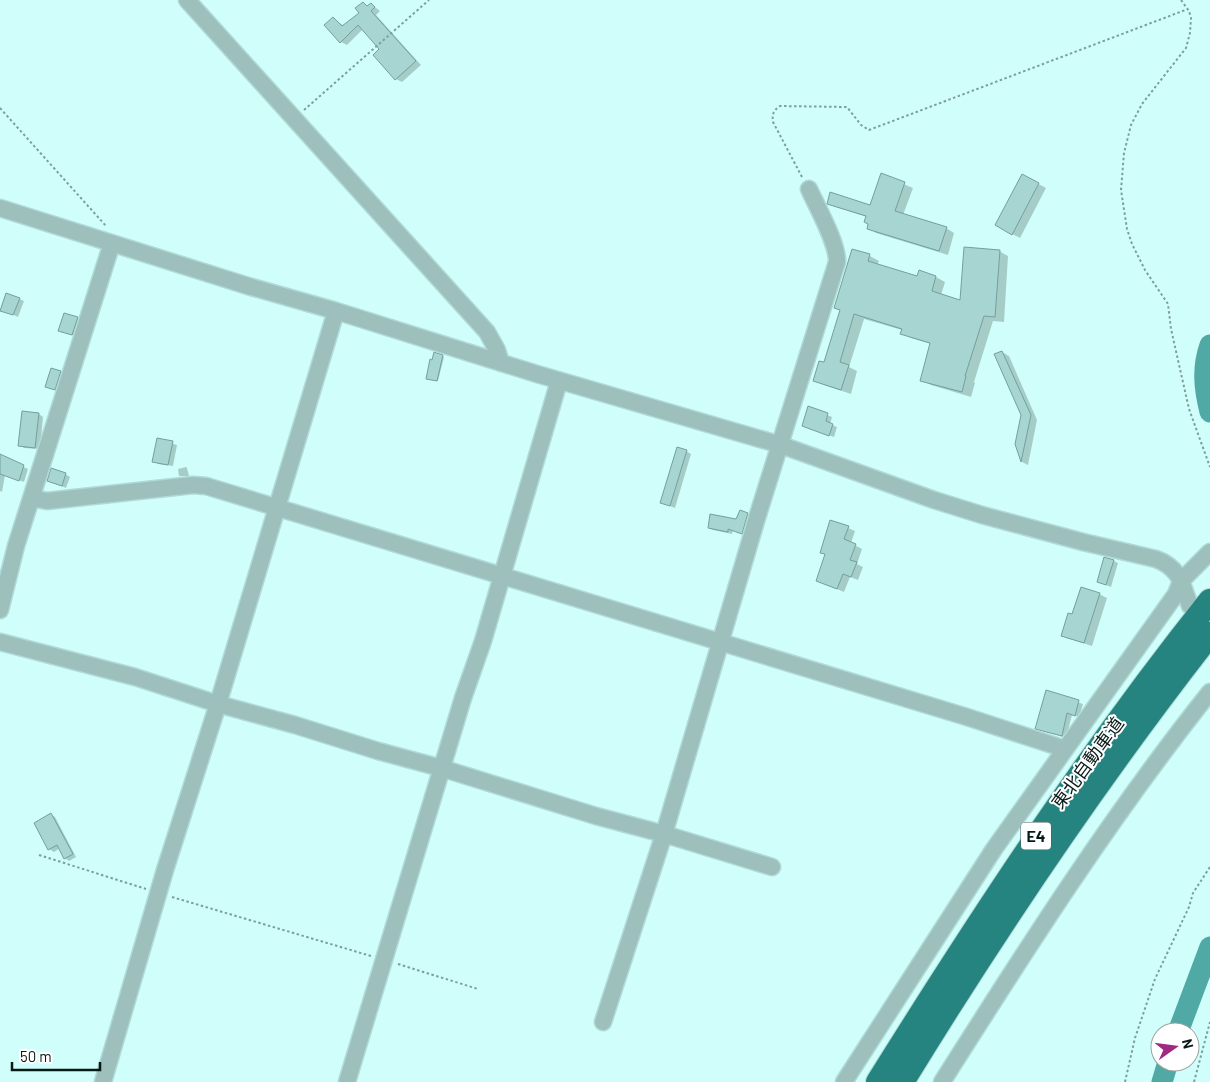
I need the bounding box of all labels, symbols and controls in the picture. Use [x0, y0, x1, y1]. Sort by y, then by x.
street label: 東北自動車道 [1047, 712, 1128, 813]
road number: E4 [1021, 822, 1051, 849]
north arrow [1150, 1022, 1200, 1072]
text: N [1179, 1037, 1197, 1050]
scale bar [12, 1040, 100, 1072]
text: 50 m [20, 1047, 52, 1065]

